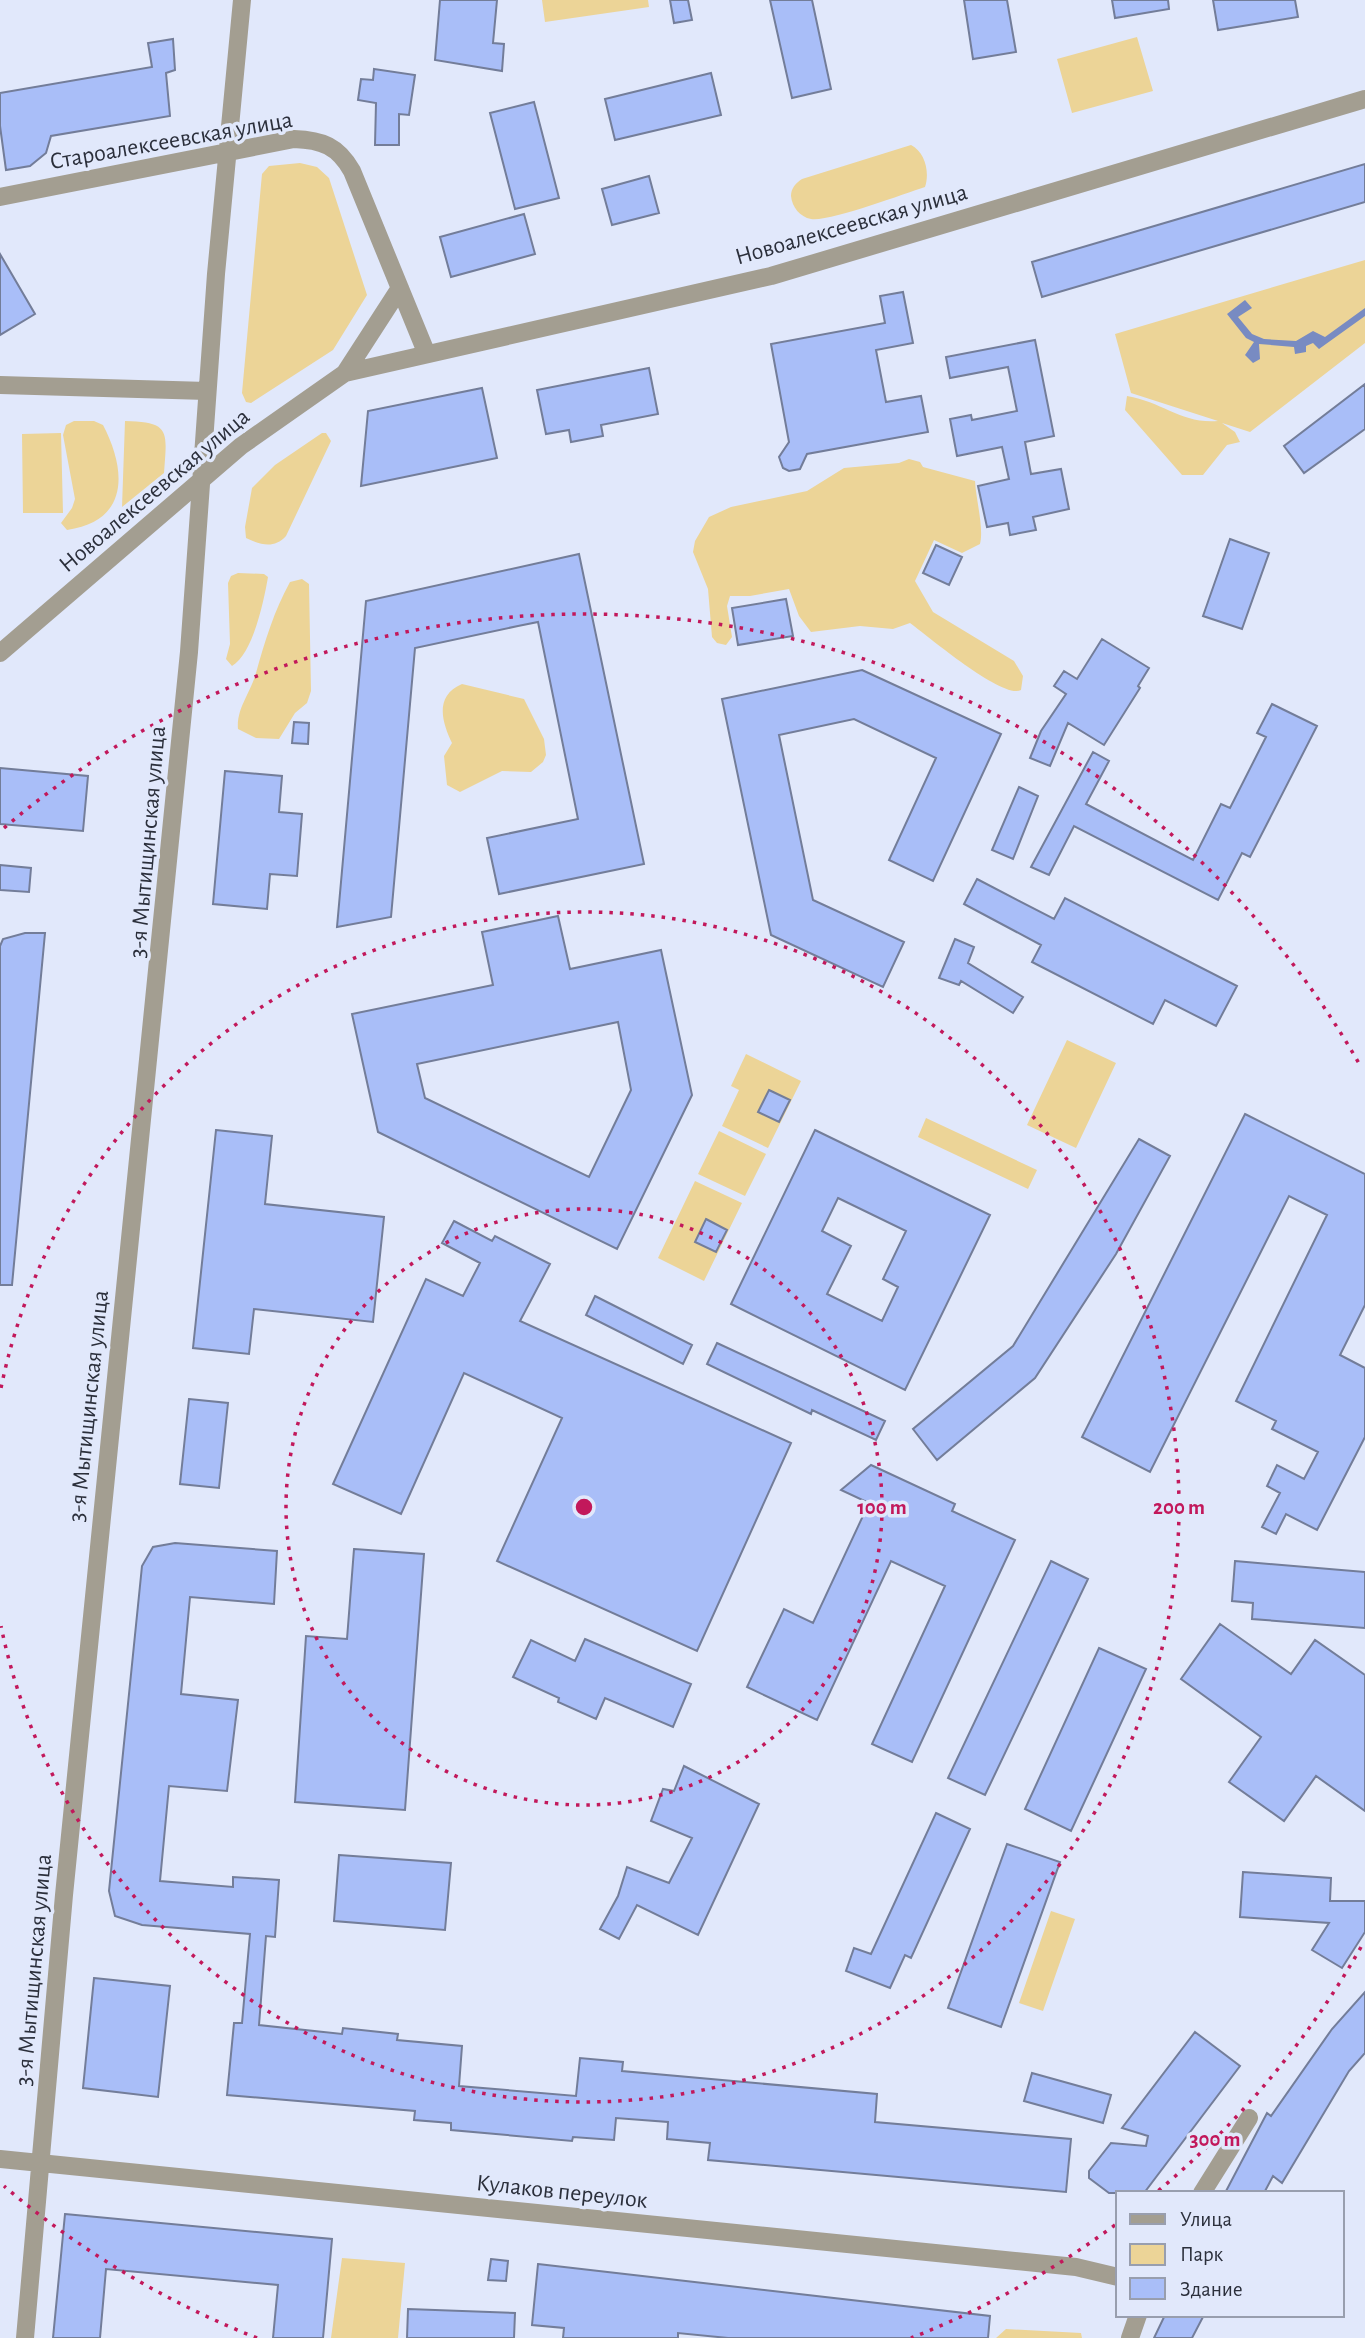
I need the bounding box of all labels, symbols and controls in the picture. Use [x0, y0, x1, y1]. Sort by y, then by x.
street label: Староалексеевская улица [48, 108, 294, 174]
street label: Новоалексеевская улица [732, 180, 970, 270]
street label: Новоалексеевская улица [55, 404, 254, 577]
street label: 3-я Мытищинская улица [126, 725, 170, 959]
street label: 3-я Мытищинская улица [65, 1289, 113, 1523]
centre of rings [572, 1495, 596, 1519]
text: 100 m [857, 1497, 907, 1518]
text: 200 m [1153, 1497, 1205, 1518]
street label: 3-я Мытищинская улица [12, 1853, 56, 2087]
text: 300 m [1189, 2129, 1241, 2150]
street label: Кулаков переулок [475, 2171, 649, 2213]
legend [1116, 2191, 1344, 2317]
text: Улица [1180, 2209, 1233, 2230]
text: Парк [1180, 2244, 1224, 2265]
text: Здание [1180, 2279, 1243, 2300]

